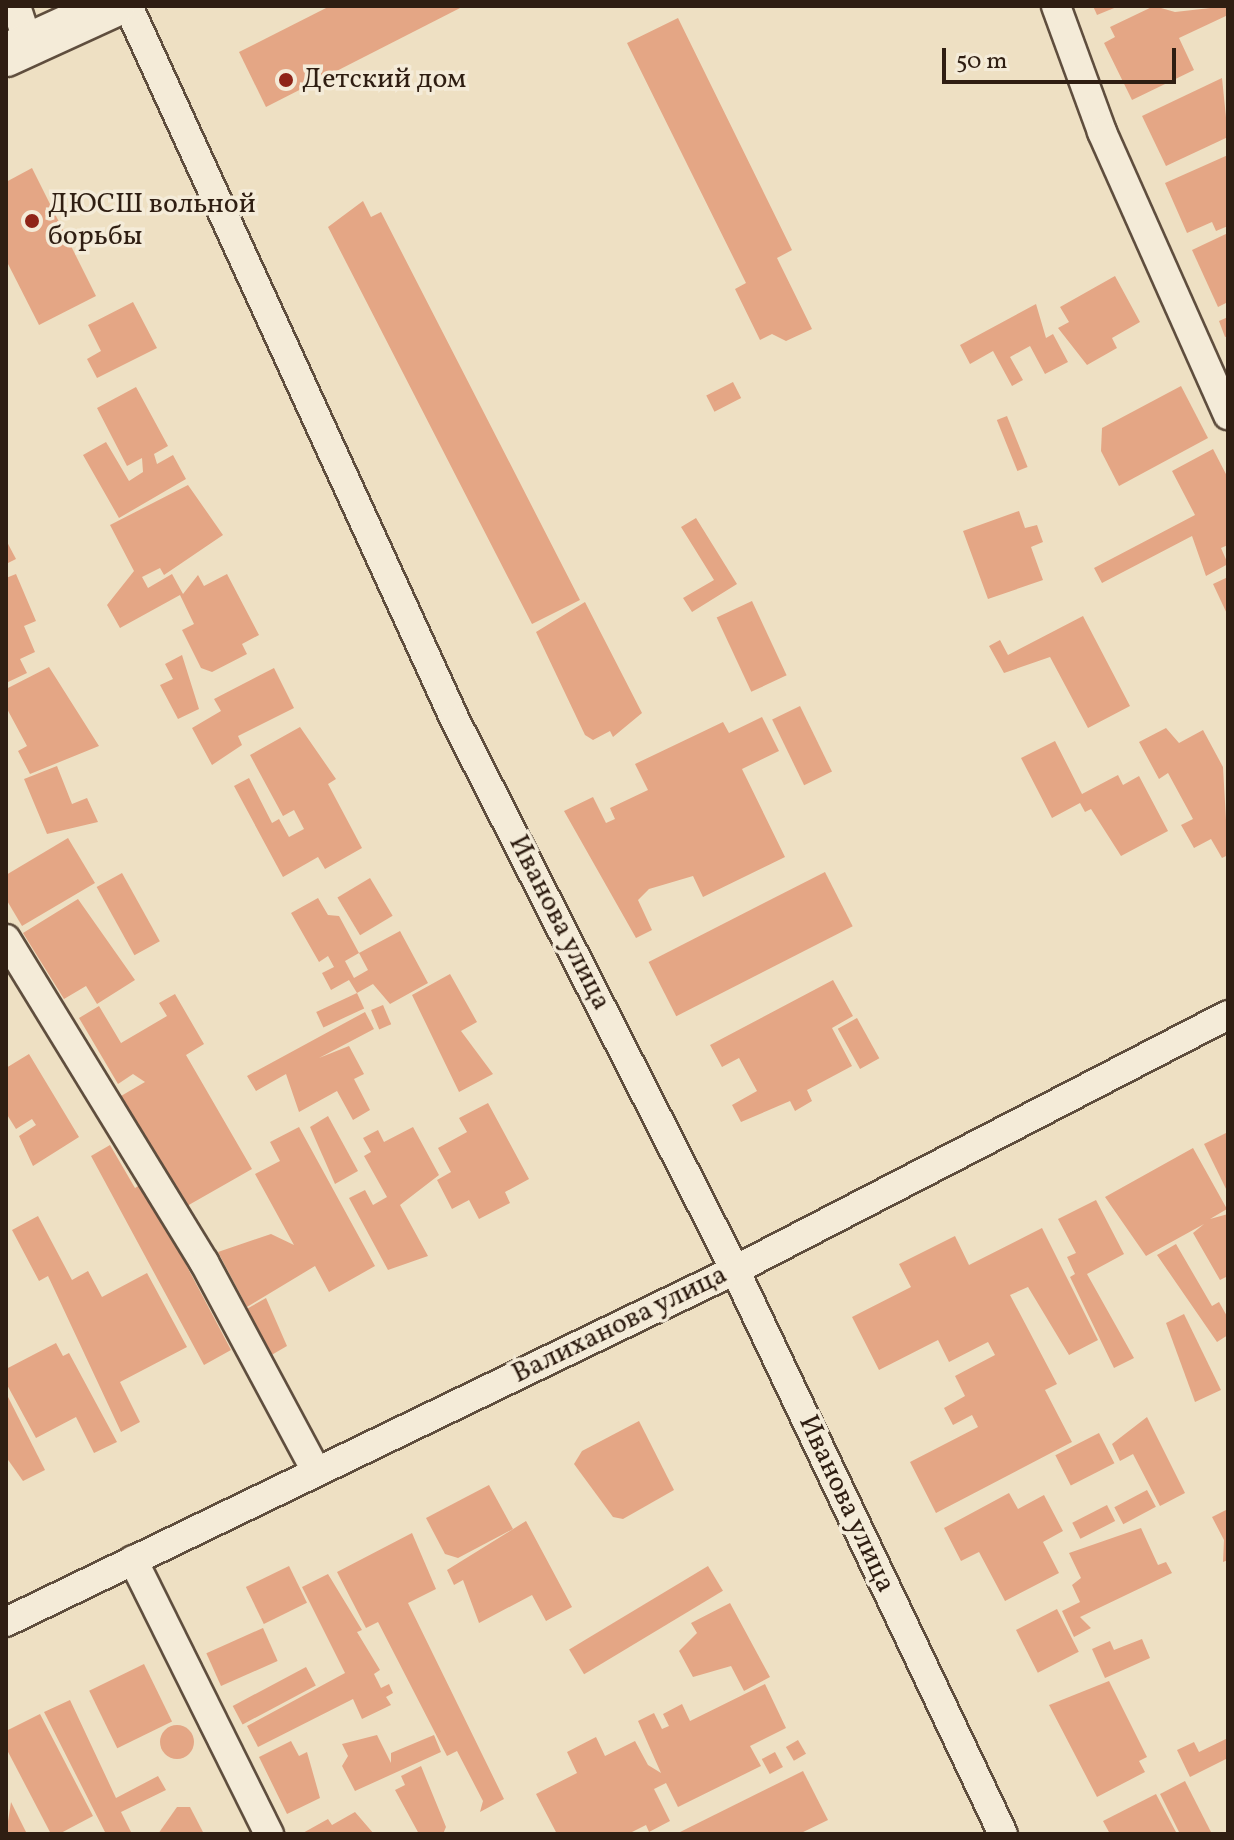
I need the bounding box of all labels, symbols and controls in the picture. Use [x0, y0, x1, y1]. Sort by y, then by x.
scale bar [946, 32, 1180, 82]
text: 50 m [956, 45, 1008, 79]
place label: Детский дом [302, 63, 466, 97]
marker: Детский дом [277, 71, 295, 89]
place label: ДЮСШ вольной борьбы [48, 188, 256, 254]
marker: ДЮСШ вольной борьбы [23, 212, 41, 230]
street label: Иванова улица [500, 829, 618, 1017]
street label: Валиханова улица [507, 1258, 733, 1392]
street label: Иванова улица [790, 1410, 902, 1598]

